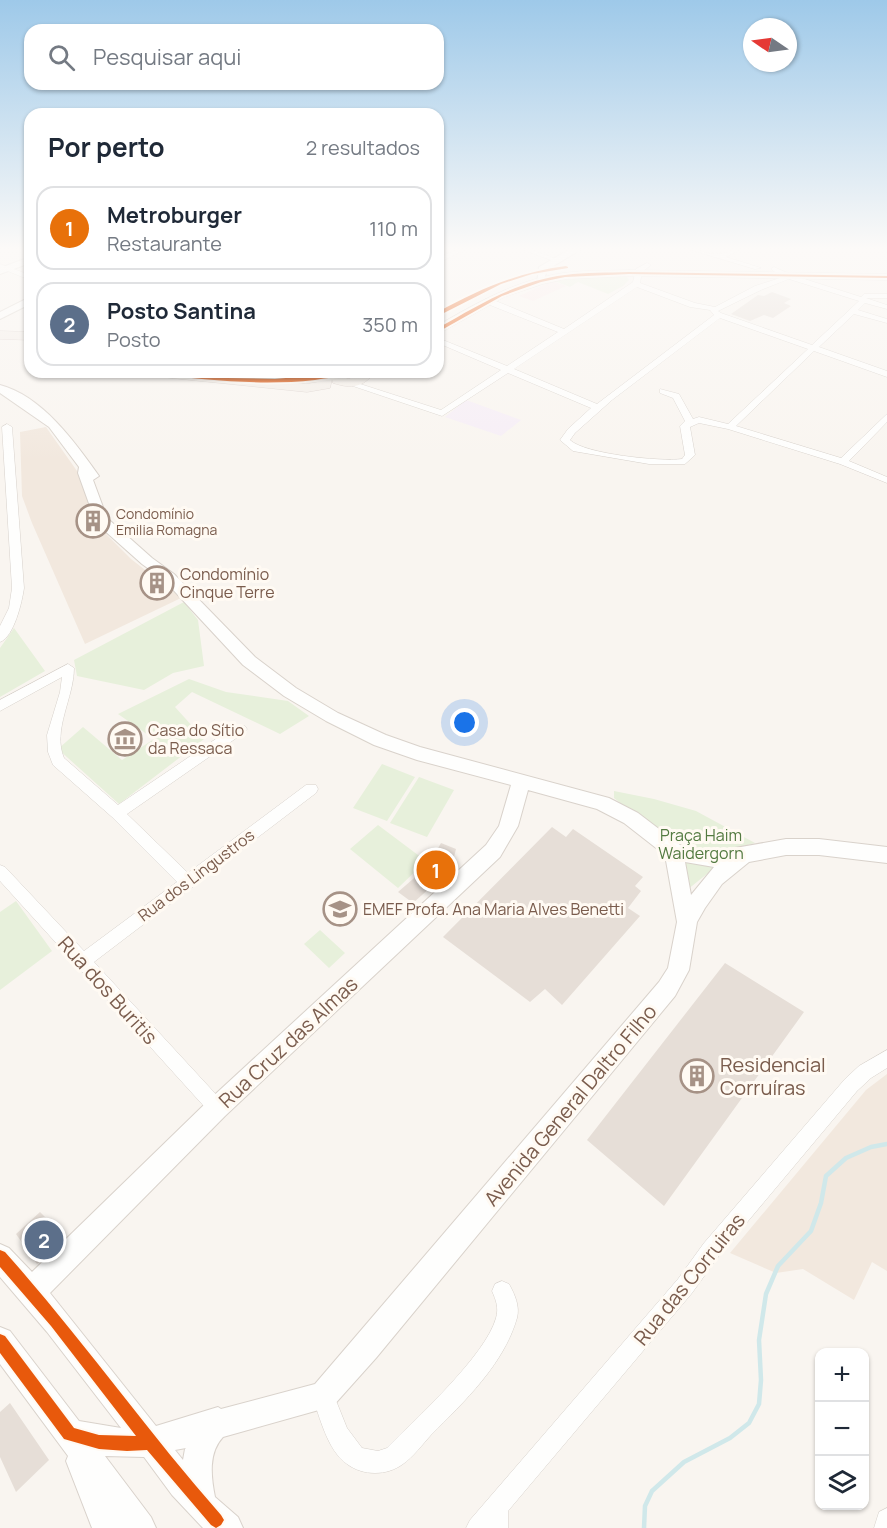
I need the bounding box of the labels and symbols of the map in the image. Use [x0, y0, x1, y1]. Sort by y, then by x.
north arrow [743, 18, 797, 72]
building icon: Condomínio Emilia Romagna [75, 503, 111, 539]
place label: Condomínio Emilia Romagna [116, 504, 217, 539]
place label: Condomínio Cinque Terre [180, 563, 275, 603]
building icon: Condomínio Cinque Terre [139, 565, 175, 601]
your location [450, 708, 479, 737]
place label: Casa do Sítio da Ressaca [148, 719, 244, 759]
museum icon: Casa do Sítio da Ressaca [107, 721, 143, 757]
street label: Rua dos Lingustros [133, 824, 259, 926]
park label: Praça Haim Waidergorn [658, 824, 744, 864]
pin: 1 [416, 848, 456, 892]
school or university icon: EMEF Profa. Ana Maria Alves Benetti [322, 891, 358, 927]
place label: EMEF Profa. Ana Maria Alves Benetti [363, 898, 624, 920]
street label: Rua dos Buritis [52, 930, 164, 1050]
street label: Rua Cruz das Almas [213, 970, 363, 1114]
street label: Avenida General Daltro Filho [478, 998, 662, 1211]
place label: Residencial Corruíras [720, 1051, 826, 1101]
building icon: Residencial Corruíras [679, 1058, 715, 1094]
street label: Rua das Corruiras [627, 1207, 751, 1351]
pin: 2 [24, 1218, 63, 1262]

